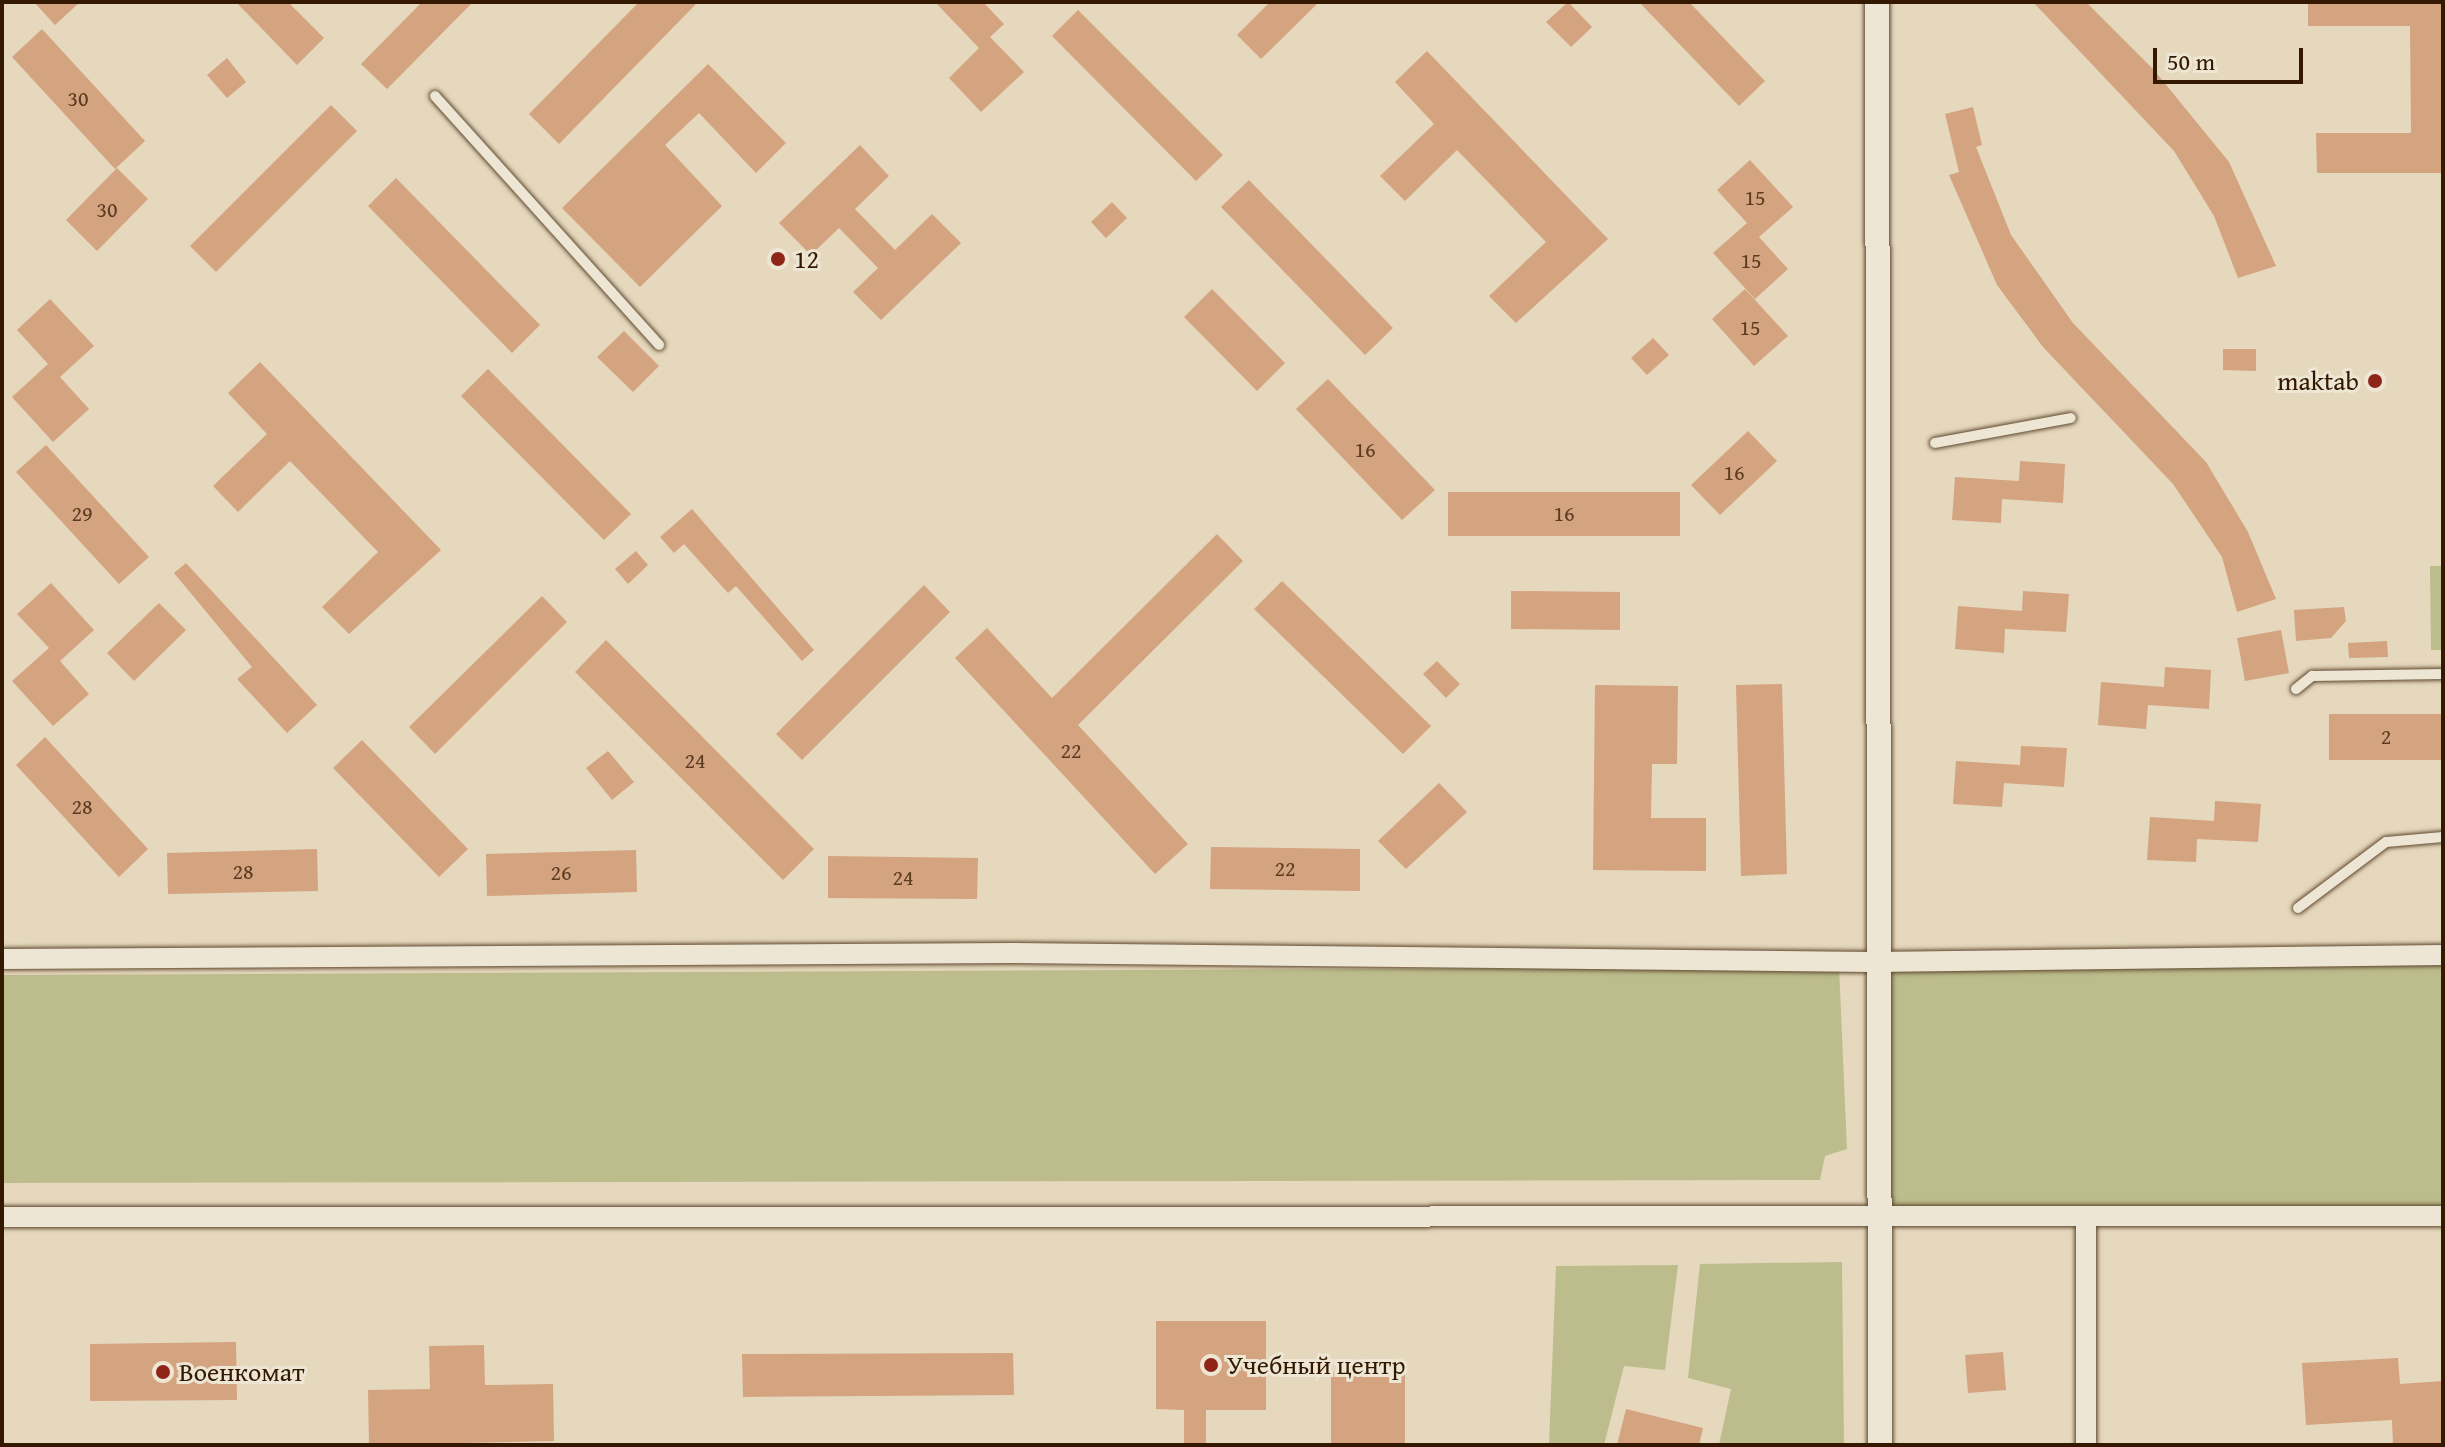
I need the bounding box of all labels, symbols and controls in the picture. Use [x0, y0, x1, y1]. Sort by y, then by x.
scale bar [2157, 32, 2307, 82]
text: 50 m [2167, 44, 2215, 79]
house number: 30 [67, 86, 89, 112]
house number: 15 [1744, 185, 1766, 211]
house number: 30 [96, 197, 118, 223]
place label: 12 [794, 243, 819, 275]
house number: 15 [1740, 248, 1762, 274]
marker: 12 [769, 250, 787, 268]
house number: 15 [1739, 315, 1761, 341]
place label: maktab [2277, 365, 2359, 397]
marker: maktab [2366, 372, 2384, 390]
house number: 16 [1354, 437, 1376, 463]
house number: 16 [1723, 460, 1745, 486]
house number: 29 [71, 501, 93, 527]
house number: 16 [1553, 501, 1575, 527]
house number: 2 [2381, 724, 2391, 750]
house number: 22 [1060, 738, 1082, 764]
house number: 24 [684, 748, 706, 774]
house number: 28 [71, 794, 93, 820]
house number: 22 [1274, 856, 1296, 882]
house number: 28 [232, 859, 254, 885]
house number: 26 [550, 860, 572, 886]
house number: 24 [892, 865, 914, 891]
place label: Учебный центр [1227, 1349, 1405, 1381]
place label: Военкомат [179, 1356, 305, 1388]
marker: Учебный центр [1202, 1356, 1220, 1374]
marker: Военкомат [154, 1363, 172, 1381]

